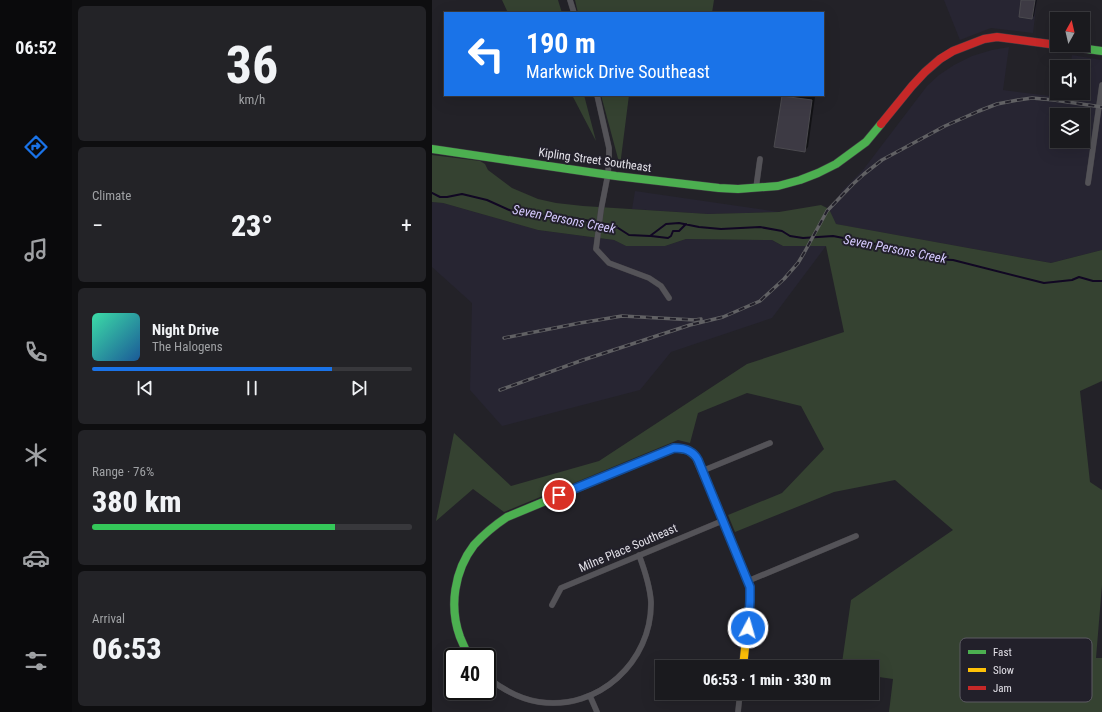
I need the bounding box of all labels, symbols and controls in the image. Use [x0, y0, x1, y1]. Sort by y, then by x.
north arrow [1050, 12, 1090, 52]
map controls [1050, 12, 1090, 148]
text: 190 m [526, 27, 596, 60]
icon: left [460, 28, 512, 80]
text: 36 [226, 35, 278, 96]
text: 06:52 [15, 37, 57, 58]
button: sound [1050, 60, 1090, 100]
text: Markwick Drive Southeast [526, 61, 710, 82]
text: km/h [239, 92, 265, 107]
button: layers [1050, 108, 1090, 148]
icon: directions [22, 133, 50, 161]
street label: Kipling Street Southeast [538, 145, 653, 175]
text: Climate [92, 188, 131, 203]
water label: Seven Persons Creek [511, 202, 617, 236]
text: 23° [231, 208, 273, 243]
text: − [92, 213, 103, 238]
text: + [401, 213, 412, 238]
water label: Seven Persons Creek [842, 232, 948, 266]
icon: music [22, 236, 50, 264]
text: Night Drive [152, 321, 219, 339]
icon: phone [22, 338, 50, 366]
text: The Halogens [152, 339, 223, 354]
icon: previous [134, 377, 156, 399]
icon: pause [241, 377, 263, 399]
icon: next [348, 377, 370, 399]
icon: climate [22, 441, 50, 469]
text: Range · 76% [92, 464, 154, 479]
pin [542, 478, 576, 512]
text: 380 km [92, 484, 181, 519]
icon: arrive [548, 484, 570, 506]
street label: Milne Place Southeast [577, 521, 680, 575]
icon: car [22, 544, 50, 572]
position arrow [727, 607, 769, 649]
text: Arrival [92, 611, 125, 626]
text: 06:53 [92, 631, 161, 666]
legend [960, 638, 1092, 702]
text: Fast [993, 646, 1012, 659]
icon: filters [22, 647, 50, 675]
speed limit sign: 40 [444, 648, 496, 700]
text: Slow [993, 664, 1014, 677]
text: 06:53 · 1 min · 330 m [703, 671, 831, 689]
text: Jam [993, 682, 1012, 695]

